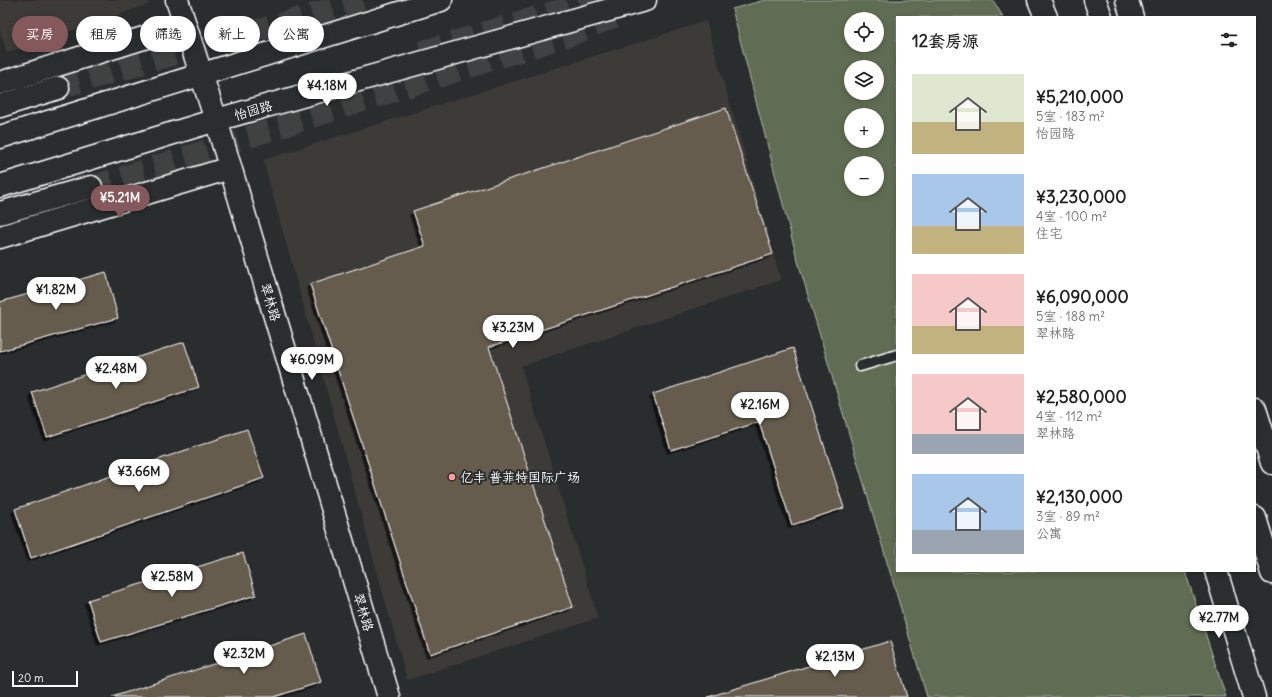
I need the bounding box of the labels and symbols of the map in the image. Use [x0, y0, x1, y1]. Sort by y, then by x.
pin: ¥4.18M [294, 73, 360, 107]
street label: 怡园路 [232, 97, 274, 124]
pin: ¥5.21M [87, 185, 153, 219]
pin: ¥1.82M [23, 277, 89, 311]
street label: 翠林路 [257, 281, 284, 323]
pin: ¥3.23M [480, 315, 546, 349]
pin: ¥6.09M [279, 347, 345, 381]
pin: ¥2.48M [83, 356, 149, 390]
pin: ¥2.16M [727, 392, 793, 426]
pin: ¥3.66M [106, 459, 172, 493]
place label: 亿丰 普菲特国际广场 [460, 469, 580, 486]
marker: 亿丰 普菲特国际广场 [447, 472, 457, 482]
pin: ¥2.58M [139, 564, 205, 598]
street label: 翠林路 [350, 591, 377, 633]
pin: ¥2.77M [1186, 605, 1252, 639]
pin: ¥2.32M [211, 641, 277, 675]
pin: ¥2.13M [802, 644, 868, 678]
scale bar [12, 669, 78, 688]

